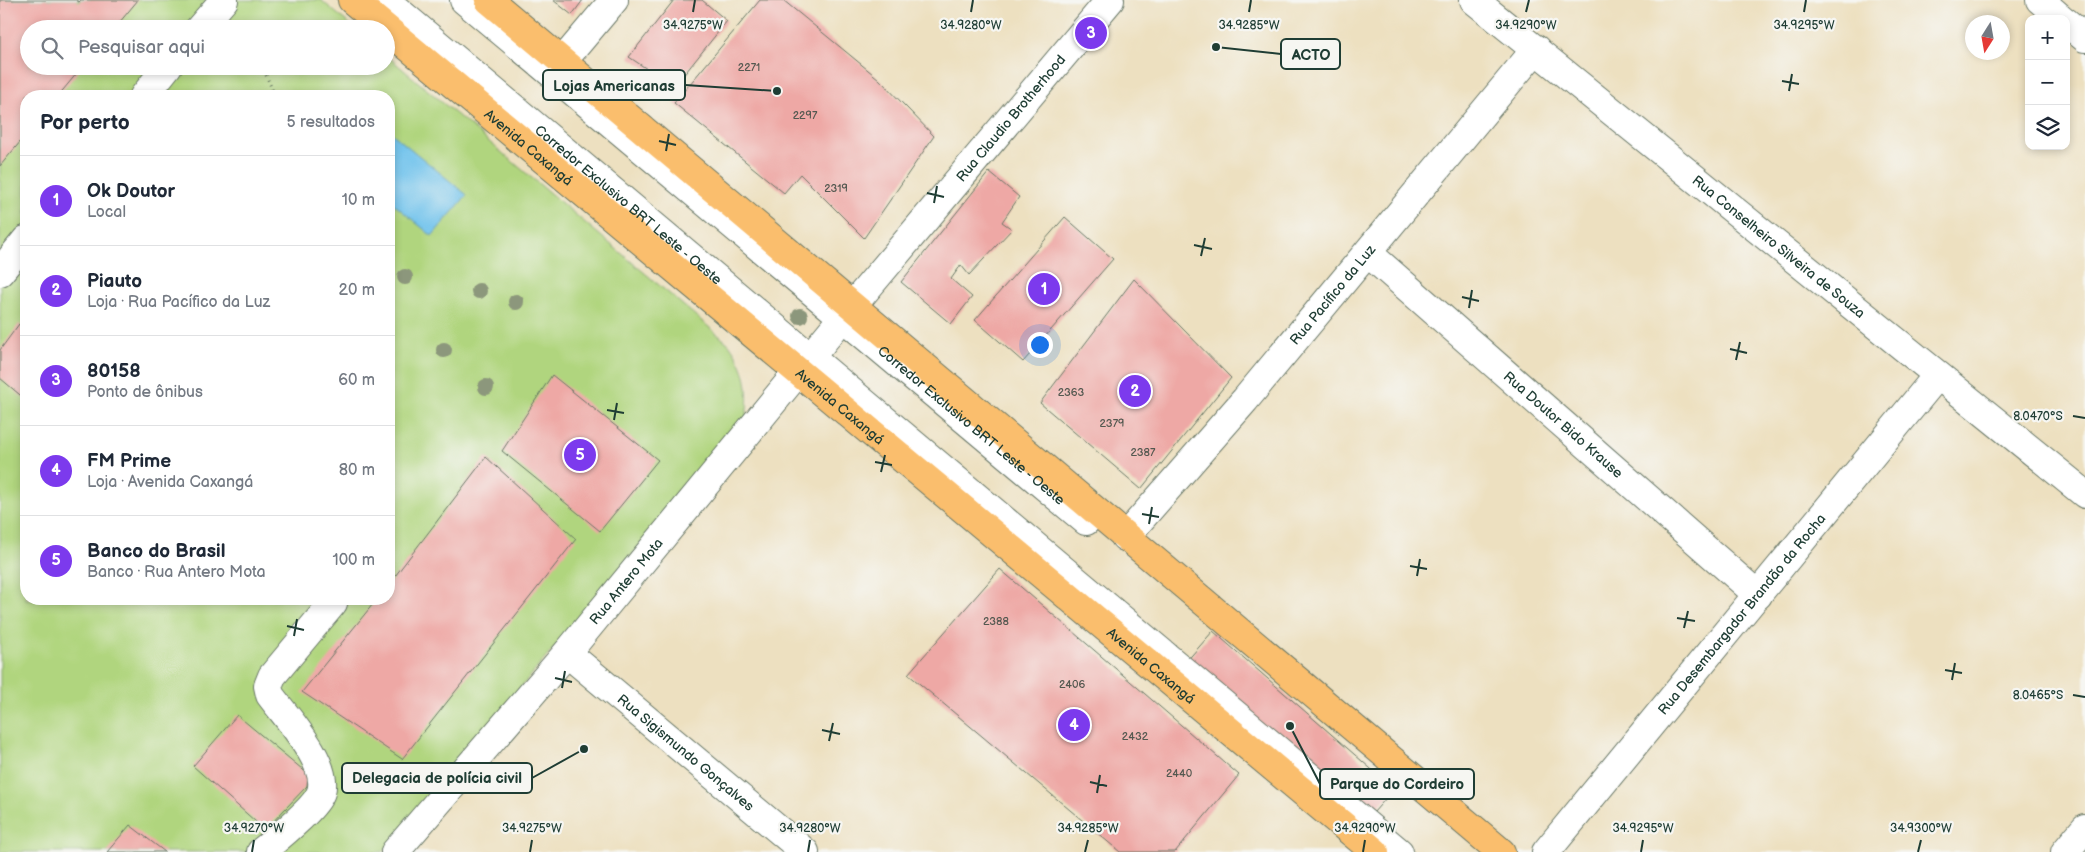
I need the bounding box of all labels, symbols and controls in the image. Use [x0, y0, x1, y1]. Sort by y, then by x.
pin: 3 [1075, 14, 1107, 52]
north arrow [1965, 15, 2010, 60]
map controls [2025, 15, 2070, 150]
button: + [2025, 15, 2070, 60]
text: 34.9275°W [663, 18, 723, 33]
text: 34.9280°W [940, 18, 1002, 33]
text: 34.9285°W [1218, 18, 1280, 33]
text: 34.9290°W [1495, 18, 1557, 33]
text: 34.9295°W [1773, 18, 1835, 33]
search box [20, 20, 395, 75]
icon: search [38, 34, 66, 62]
text: Pesquisar aqui [78, 36, 205, 59]
callout: ACTO [1281, 39, 1340, 69]
text: ACTO [1291, 46, 1330, 65]
street label: Rua Claudio Brotherhood [953, 51, 1069, 185]
button: − [2025, 60, 2070, 105]
house number: 2271 [738, 61, 760, 74]
callout: Lojas Americanas [543, 70, 685, 100]
text: Lojas Americanas [553, 77, 675, 96]
button: layers [2025, 105, 2070, 150]
street label: Avenida Caxangá [481, 106, 576, 189]
house number: 2297 [793, 109, 818, 122]
text: Por perto [40, 110, 130, 135]
text: 5 resultados [287, 113, 375, 132]
street label: Corredor Exclusivo BRT Leste - Oeste [531, 122, 725, 288]
street label: Rua Conselheiro Silveira de Souza [1689, 172, 1868, 322]
text: Ok Doutor [87, 180, 175, 203]
house number: 2319 [824, 182, 848, 195]
text: 1 [53, 191, 59, 210]
text: 10 m [342, 191, 375, 210]
text: Local [87, 203, 126, 222]
street label: Rua Pacífico da Luz [1286, 241, 1379, 348]
text: Piauto [87, 270, 142, 293]
pin: 1 [1028, 270, 1060, 308]
text: 2 [51, 281, 61, 300]
text: 20 m [339, 281, 375, 300]
text: Loja · Rua Pacífico da Luz [87, 293, 270, 312]
your location [1027, 332, 1053, 358]
street label: Corredor Exclusivo BRT Leste - Oeste [874, 342, 1068, 509]
text: 80158 [87, 360, 141, 383]
street label: Avenida Caxangá [792, 365, 887, 449]
street label: Rua Doutor Bido Krause [1500, 368, 1626, 482]
text: 3 [51, 371, 61, 390]
text: 60 m [338, 371, 375, 390]
pin: 2 [1119, 372, 1151, 410]
text: Ponto de ônibus [87, 383, 203, 402]
house number: 2363 [1058, 386, 1084, 399]
text: 8.0470°S [2013, 409, 2063, 424]
house number: 2379 [1100, 417, 1124, 430]
pin: 5 [564, 436, 596, 474]
house number: 2387 [1131, 446, 1156, 459]
text: FM Prime [87, 450, 171, 473]
text: 4 [51, 461, 61, 480]
text: 80 m [339, 461, 375, 480]
text: Loja · Avenida Caxangá [87, 473, 253, 492]
street label: Rua Desembargador Brandão da Rocha [1654, 510, 1829, 718]
street label: Rua Antero Mota [586, 535, 667, 628]
text: Banco do Brasil [87, 540, 226, 563]
text: 5 [51, 551, 61, 570]
text: 100 m [332, 551, 375, 570]
text: Banco · Rua Antero Mota [87, 563, 266, 582]
house number: 2388 [983, 615, 1009, 628]
street label: Avenida Caxangá [1103, 624, 1199, 708]
house number: 2406 [1059, 678, 1085, 691]
text: 8.0465°S [2013, 688, 2063, 703]
street label: Rua Sigismundo Gonçalves [614, 691, 757, 815]
pin: 4 [1058, 706, 1090, 744]
house number: 2432 [1122, 730, 1149, 743]
callout: Delegacia de polícia civil [342, 763, 532, 793]
house number: 2440 [1166, 767, 1193, 780]
text: Delegacia de polícia civil [352, 769, 522, 788]
callout: Parque do Cordeiro [1320, 769, 1474, 799]
text: Parque do Cordeiro [1330, 775, 1464, 794]
text: 34.9270°W [224, 821, 284, 836]
text: 34.9275°W [502, 821, 562, 836]
text: 34.9280°W [779, 821, 841, 836]
text: 34.9285°W [1057, 821, 1119, 836]
text: 34.9290°W [1334, 821, 1396, 836]
text: 34.9295°W [1612, 821, 1674, 836]
text: 34.9300°W [1890, 821, 1952, 836]

